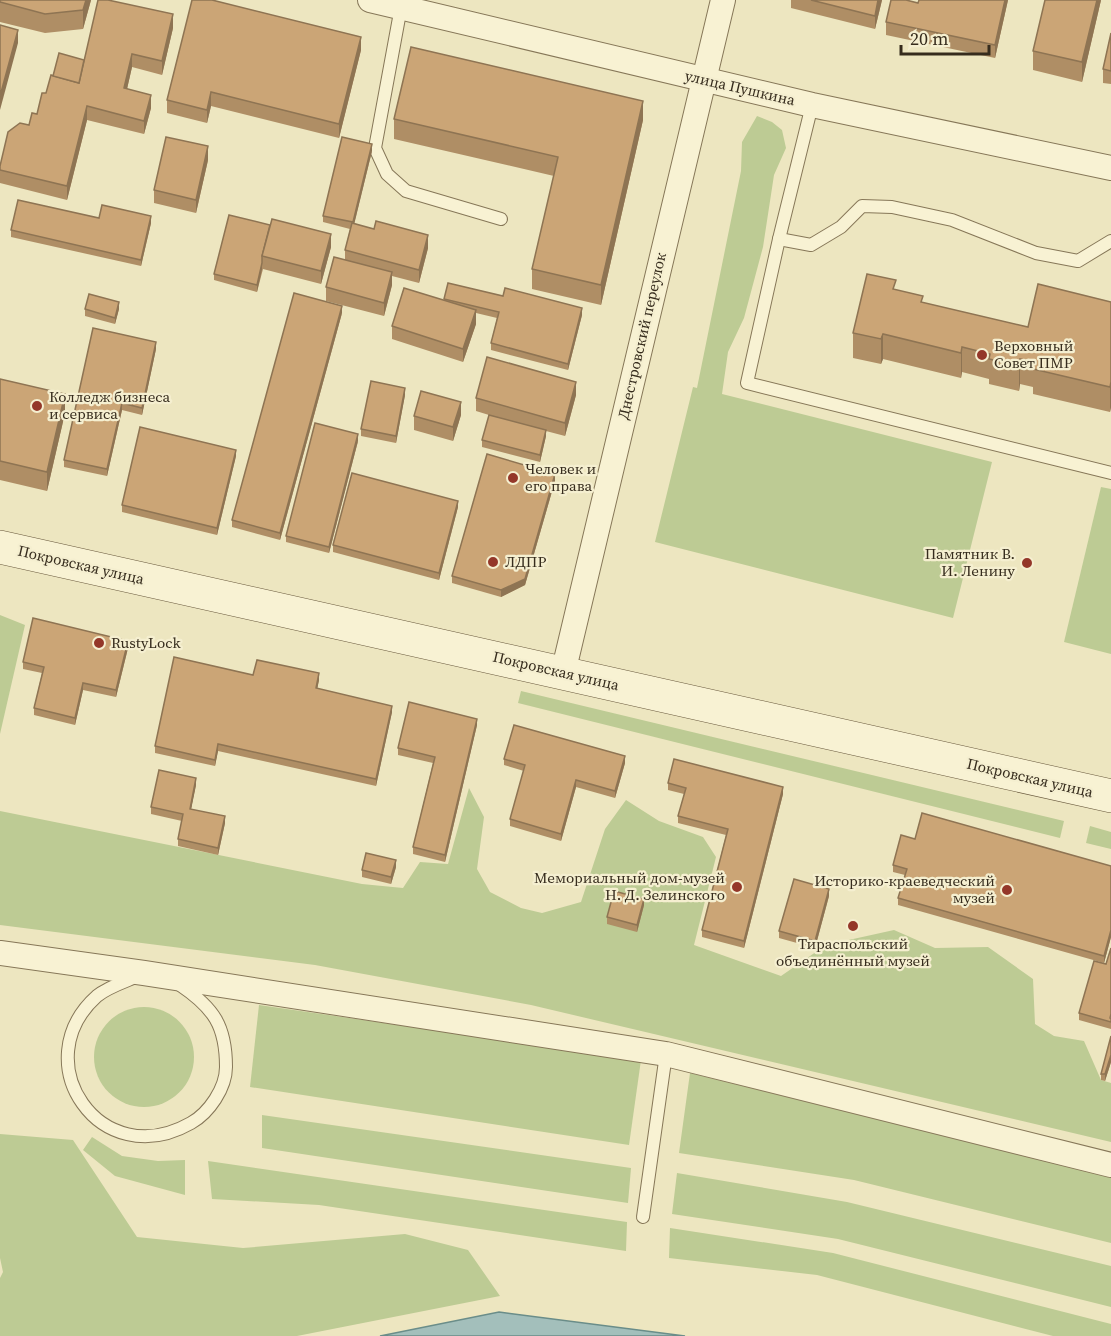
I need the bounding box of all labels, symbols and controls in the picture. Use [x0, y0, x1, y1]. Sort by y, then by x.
scale bar [901, 18, 990, 56]
text: 20 m [910, 26, 948, 51]
street label: улица Пушкина [683, 65, 798, 110]
street label: Днестровский переулок [612, 250, 671, 421]
place label: Верховный Совет ПМР [994, 335, 1074, 373]
marker: Верховный Совет ПМР [975, 348, 989, 362]
place label: Колледж бизнеса и сервиса [49, 386, 171, 424]
marker: Колледж бизнеса и сервиса [30, 399, 44, 413]
place label: Человек и его права [525, 458, 597, 496]
marker: Человек и его права [506, 471, 520, 485]
street label: Покровская улица [16, 540, 147, 589]
place label: Памятник В. И. Ленину [925, 543, 1015, 581]
place label: ЛДПР [505, 551, 546, 572]
marker: ЛДПР [486, 555, 500, 569]
marker: Памятник В. И. Ленину [1020, 556, 1034, 570]
place label: RustyLock [111, 632, 181, 653]
marker: RustyLock [92, 636, 106, 650]
street label: Покровская улица [491, 646, 622, 695]
street label: Покровская улица [965, 753, 1096, 802]
place label: Мемориальный дом-музей Н. Д. Зелинского [534, 867, 725, 905]
place label: Историко-краеведческий музей [814, 870, 995, 908]
marker: Мемориальный дом-музей Н. Д. Зелинского [730, 880, 744, 894]
marker: Историко-краеведческий музей [1000, 883, 1014, 897]
marker: Тираспольский объединённый музей [846, 919, 860, 933]
place label: Тираспольский объединённый музей [776, 933, 930, 971]

